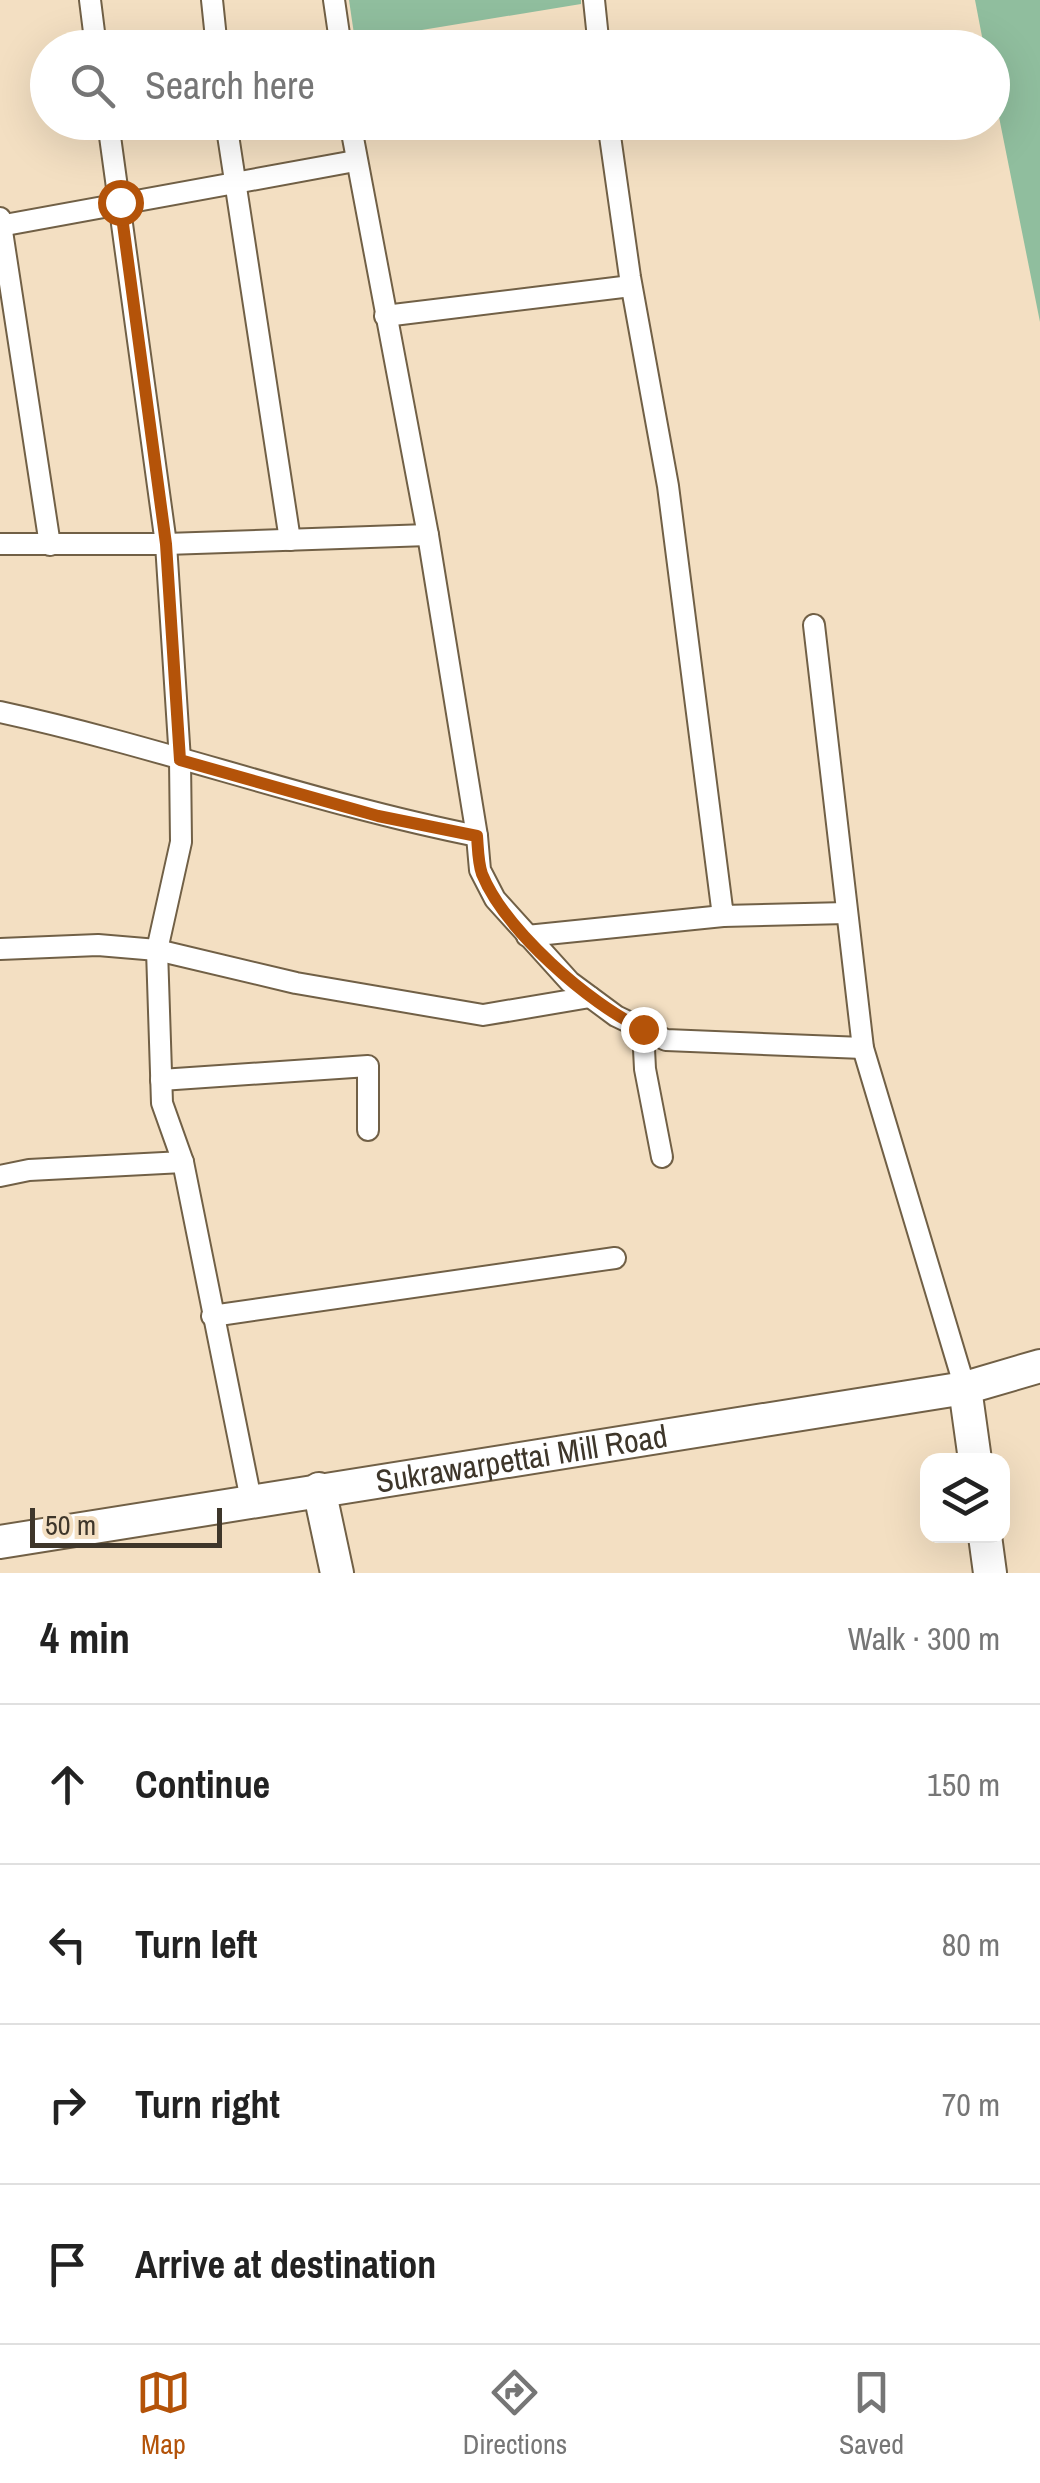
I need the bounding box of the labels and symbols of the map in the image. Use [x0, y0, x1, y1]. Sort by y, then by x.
route start [98, 180, 144, 226]
route end [621, 1007, 667, 1053]
street label: Sukrawarpettai Mill Road [372, 1414, 670, 1503]
scale bar [30, 1503, 222, 1548]

